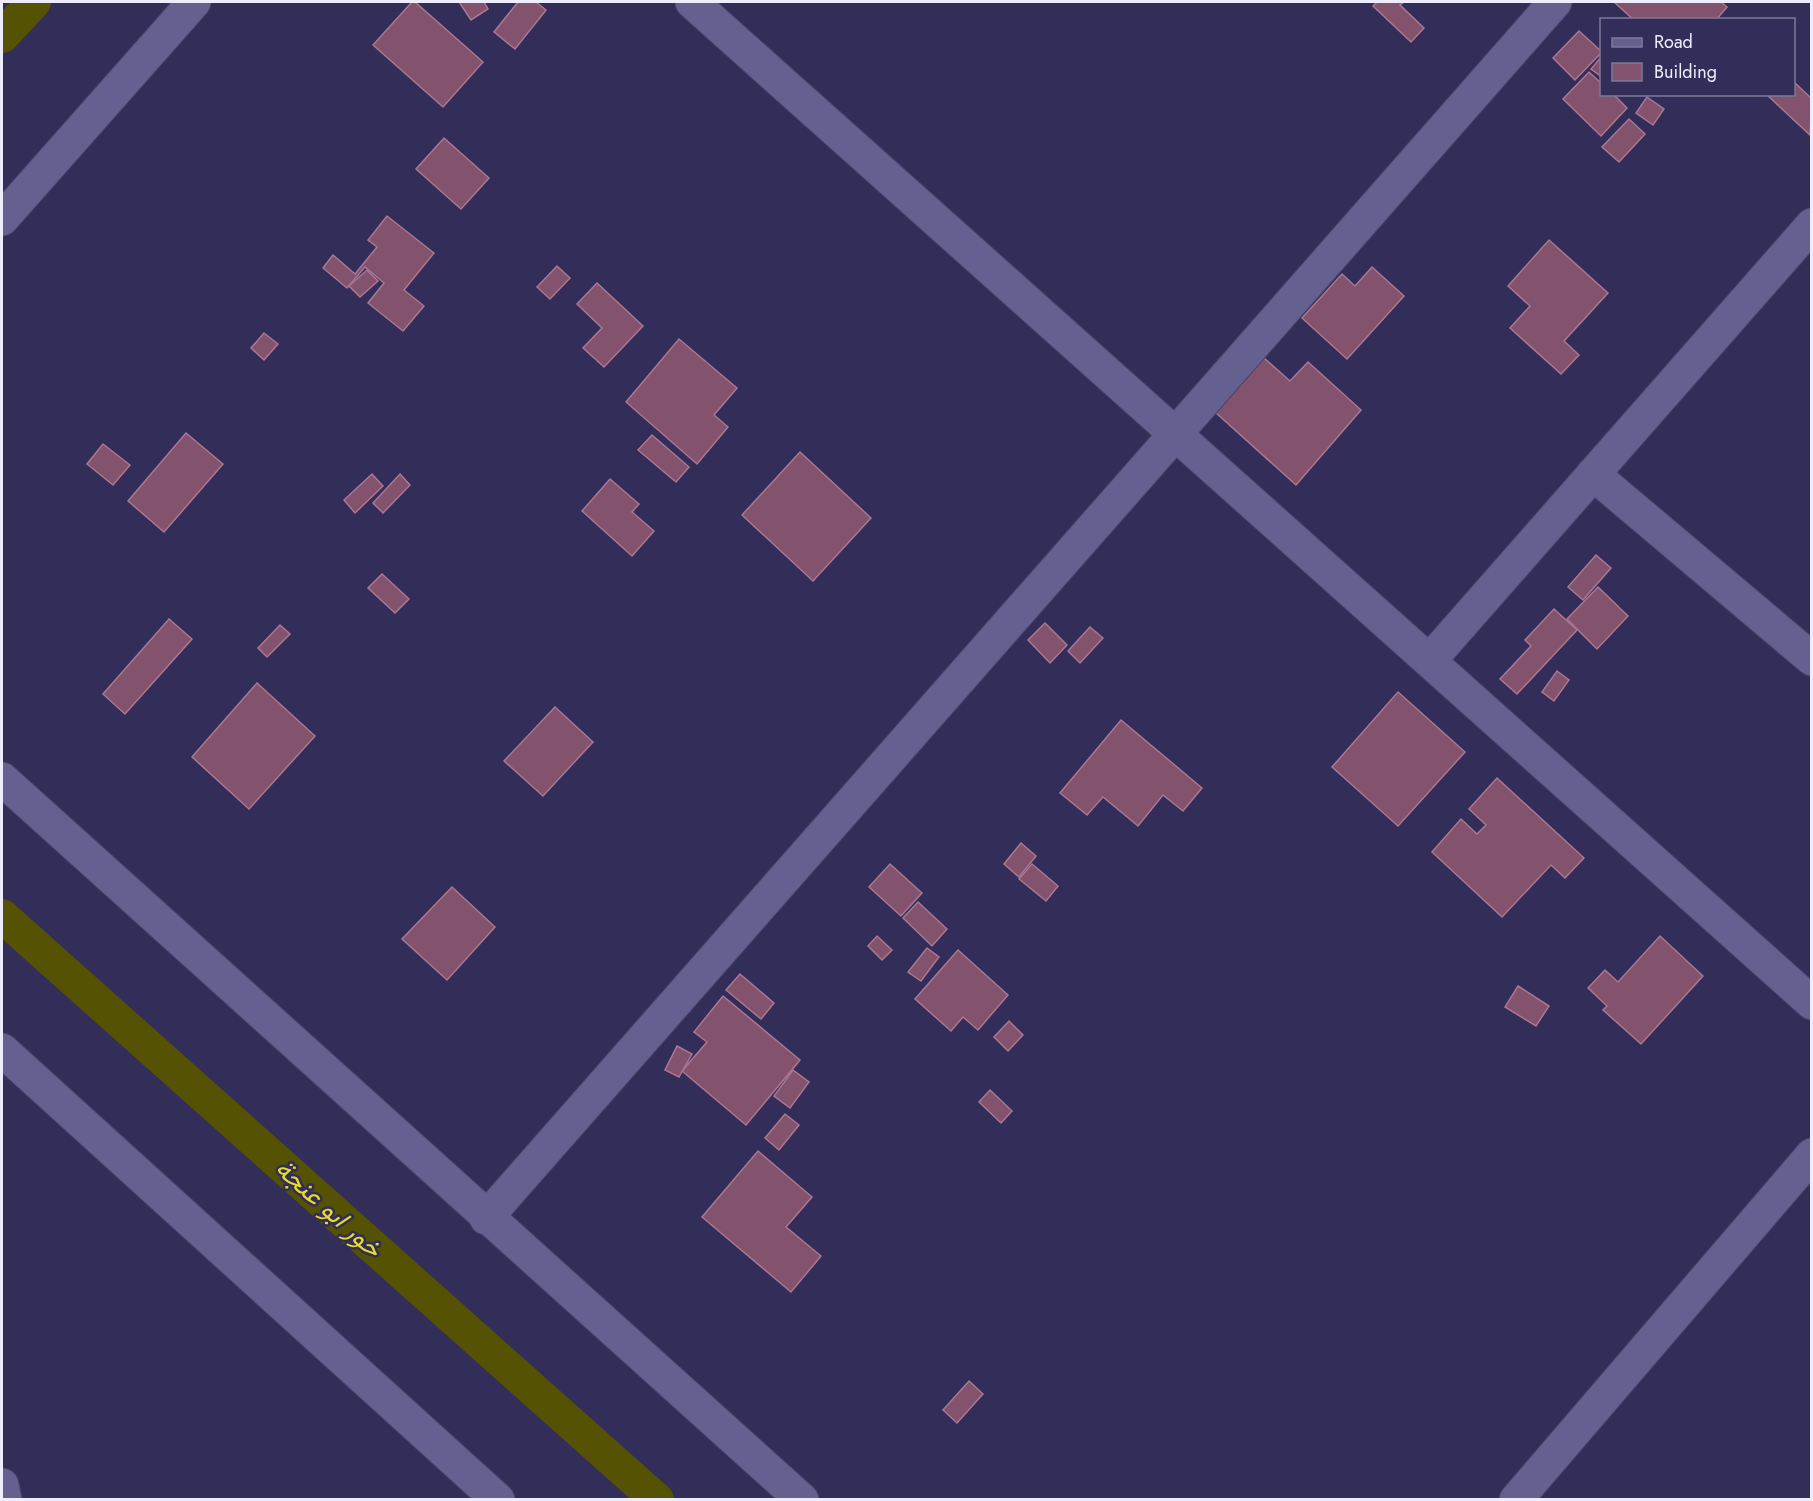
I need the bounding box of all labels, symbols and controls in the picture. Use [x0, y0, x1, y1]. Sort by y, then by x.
legend [1600, 18, 1795, 96]
text: Road [1654, 29, 1693, 55]
text: Building [1654, 59, 1717, 85]
water label: خور ابو عنجة [267, 1150, 392, 1267]

